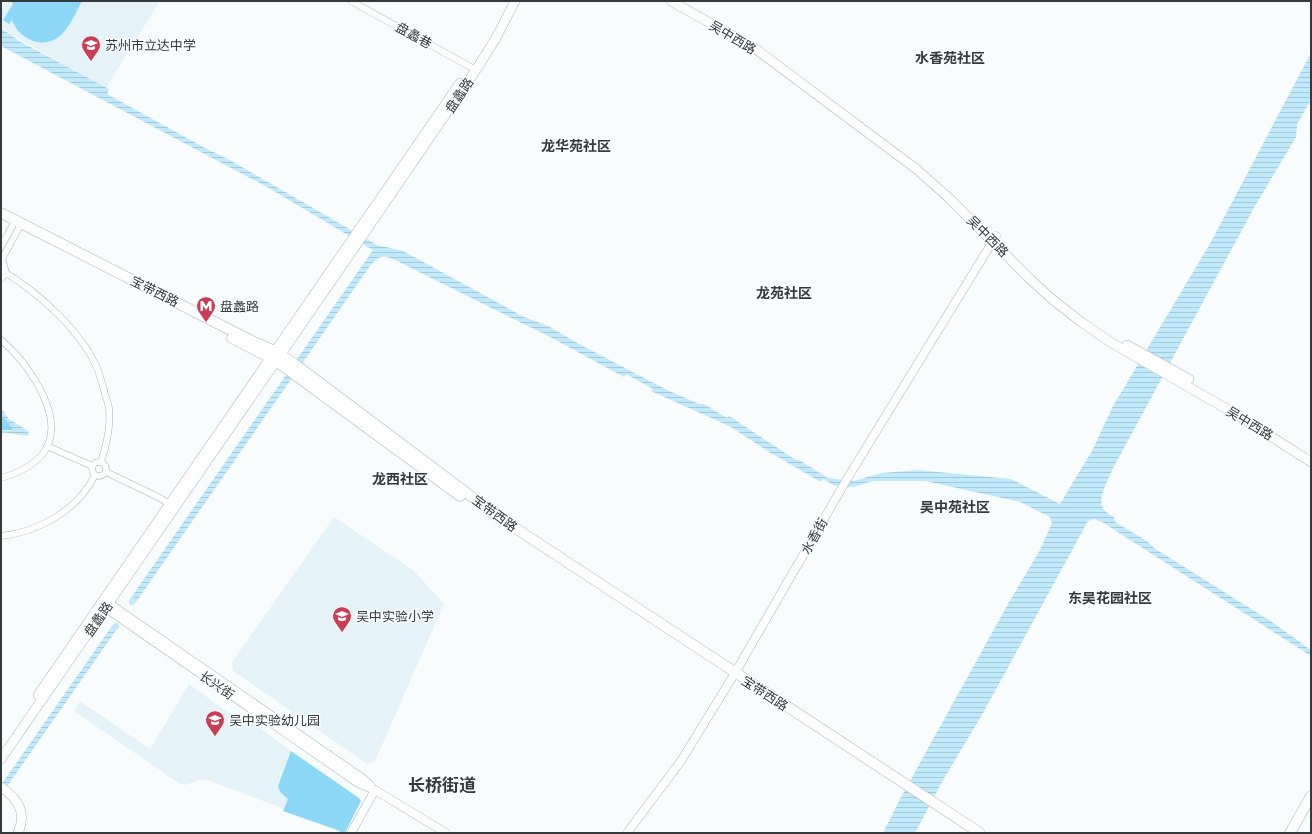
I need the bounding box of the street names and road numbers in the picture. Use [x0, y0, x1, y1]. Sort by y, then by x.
street label: 吴中西路 [707, 17, 759, 57]
street label: 盘蠡巷 [393, 19, 435, 51]
street label: 盘蠡路 [441, 74, 477, 116]
street label: 吴中西路 [964, 212, 1012, 260]
street label: 宝带西路 [128, 272, 182, 310]
street label: 吴中西路 [1224, 403, 1276, 443]
street label: 宝带西路 [469, 491, 521, 535]
street label: 水香街 [797, 515, 831, 557]
street label: 盘蠡路 [80, 598, 116, 640]
street label: 长兴街 [196, 667, 238, 703]
street label: 宝带西路 [739, 672, 791, 714]

